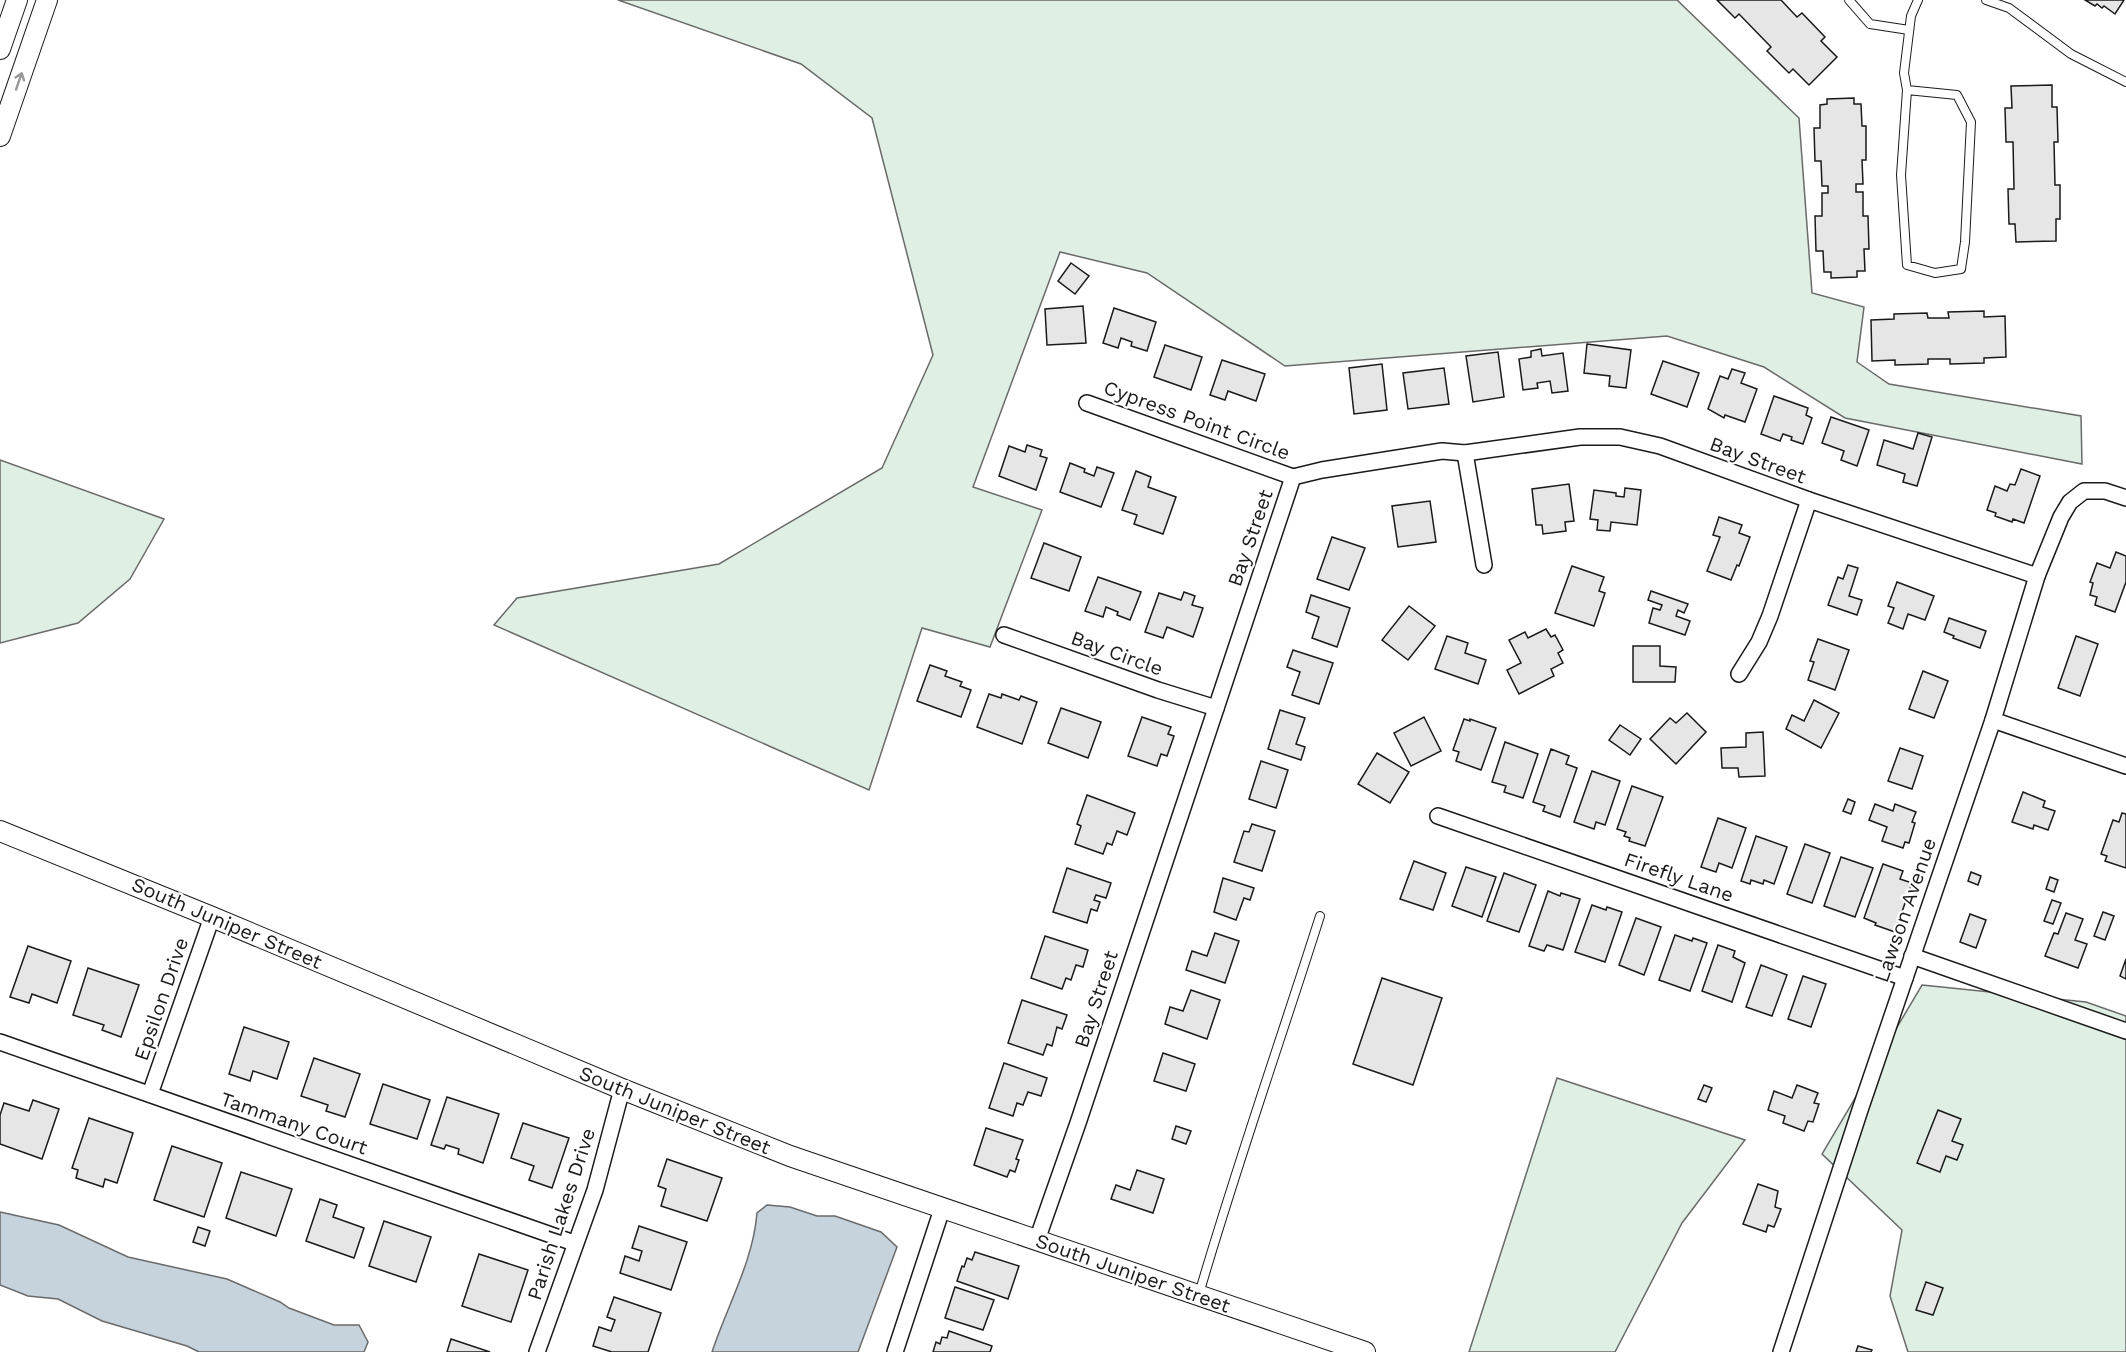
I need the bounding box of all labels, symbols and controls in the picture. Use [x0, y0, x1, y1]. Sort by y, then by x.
one-way arrow [14, 72, 25, 91]
street label: Cypress Point Circle [1101, 375, 1293, 465]
street label: Bay Street [1707, 432, 1810, 489]
street label: Bay Street [1222, 486, 1278, 589]
street label: Bay Circle [1068, 625, 1166, 681]
street label: Lawson Avenue [1869, 835, 1941, 985]
street label: Firefly Lane [1621, 847, 1737, 907]
street label: South Juniper Street [128, 872, 326, 974]
street label: Epsilon Drive [129, 934, 193, 1064]
street label: Bay Street [1069, 947, 1123, 1051]
street label: South Juniper Street [576, 1061, 775, 1160]
street label: Tammany Court [217, 1087, 371, 1160]
street label: Parish Lakes Drive [522, 1125, 600, 1303]
street label: South Juniper Street [1033, 1228, 1234, 1318]

